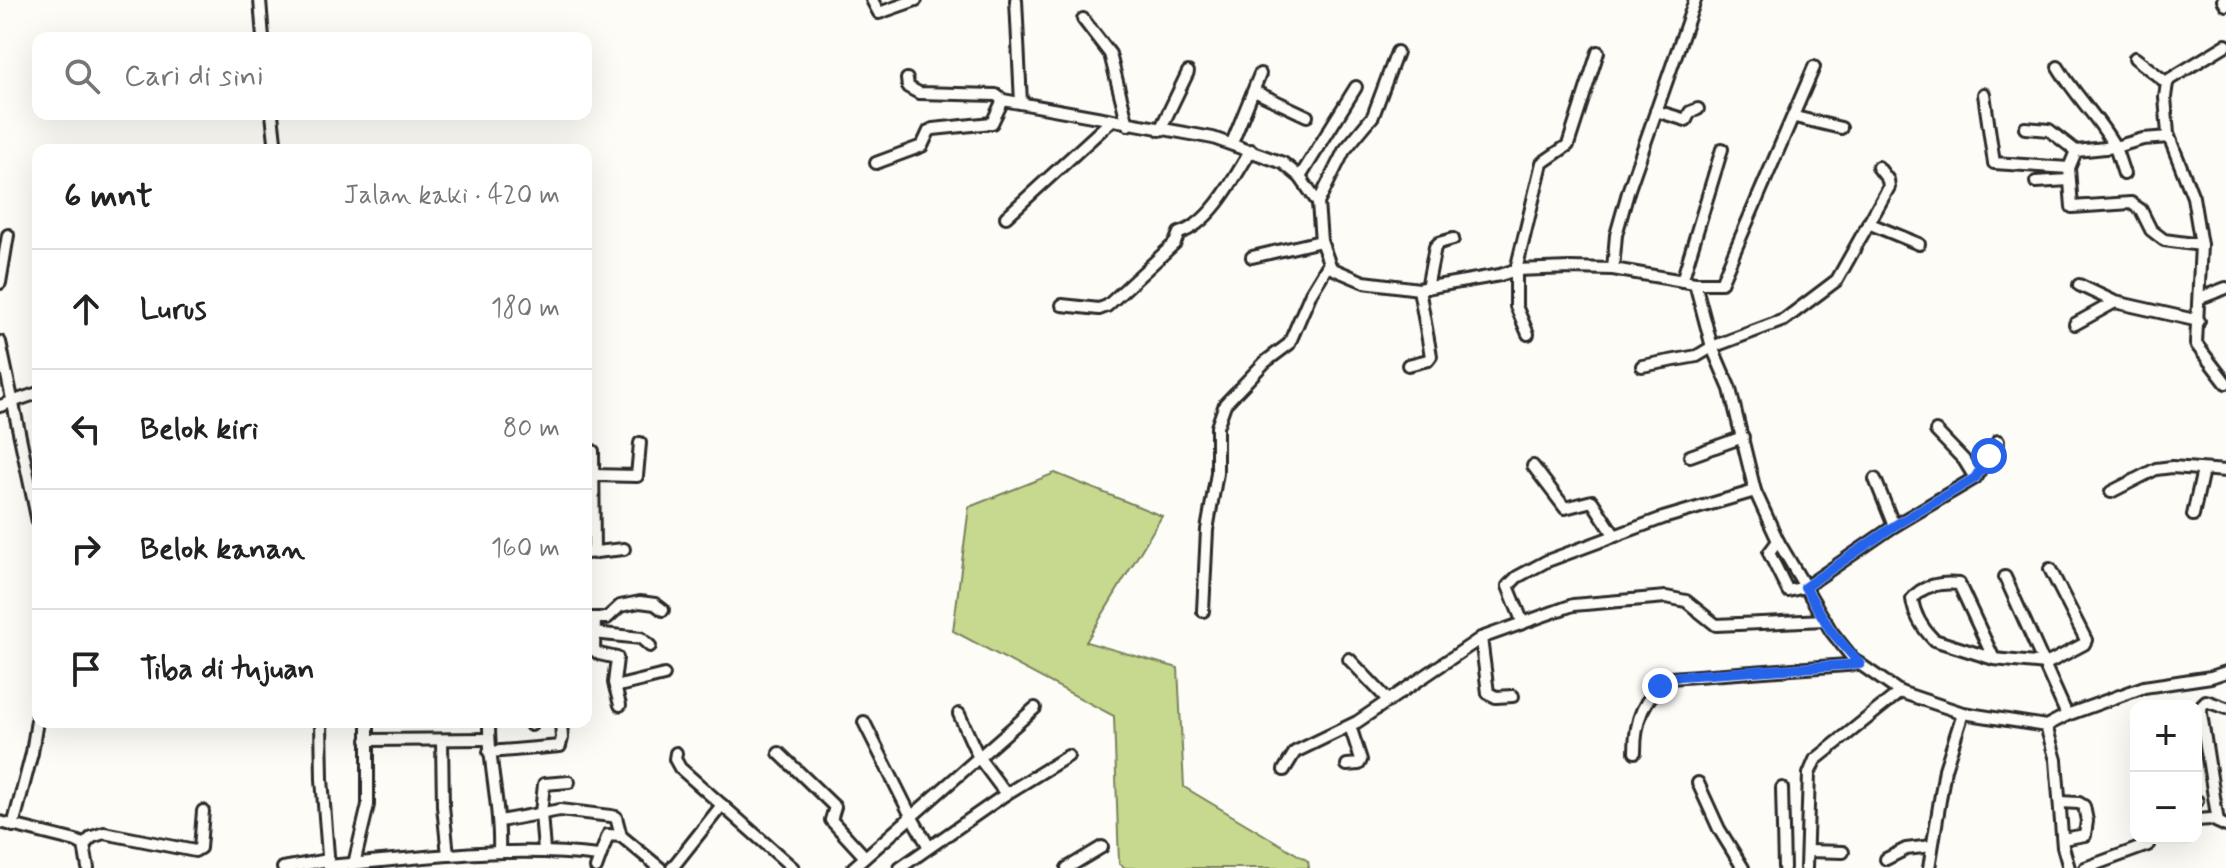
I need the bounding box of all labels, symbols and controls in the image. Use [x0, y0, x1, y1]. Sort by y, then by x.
search box [32, 32, 592, 120]
icon: search [60, 54, 104, 98]
text: Cari di sini [124, 57, 264, 96]
text: 6 mnt [64, 174, 153, 219]
text: Jalan kaki · 420 m [344, 179, 560, 213]
icon: ahead [64, 287, 108, 331]
text: Lurus [140, 290, 207, 329]
text: 180 m [491, 292, 560, 326]
icon: left [64, 407, 108, 451]
text: Belok kiri [140, 410, 258, 449]
text: 80 m [503, 412, 560, 446]
route start [1971, 438, 2007, 474]
icon: right [64, 527, 108, 571]
text: Belok kanan [140, 530, 305, 569]
text: 160 m [491, 532, 560, 566]
icon: arrive [64, 647, 108, 691]
text: Tiba di tujuan [140, 650, 315, 689]
route end [1642, 668, 1678, 704]
map controls [2130, 700, 2202, 844]
button: + [2130, 700, 2202, 772]
button: − [2130, 772, 2202, 844]

